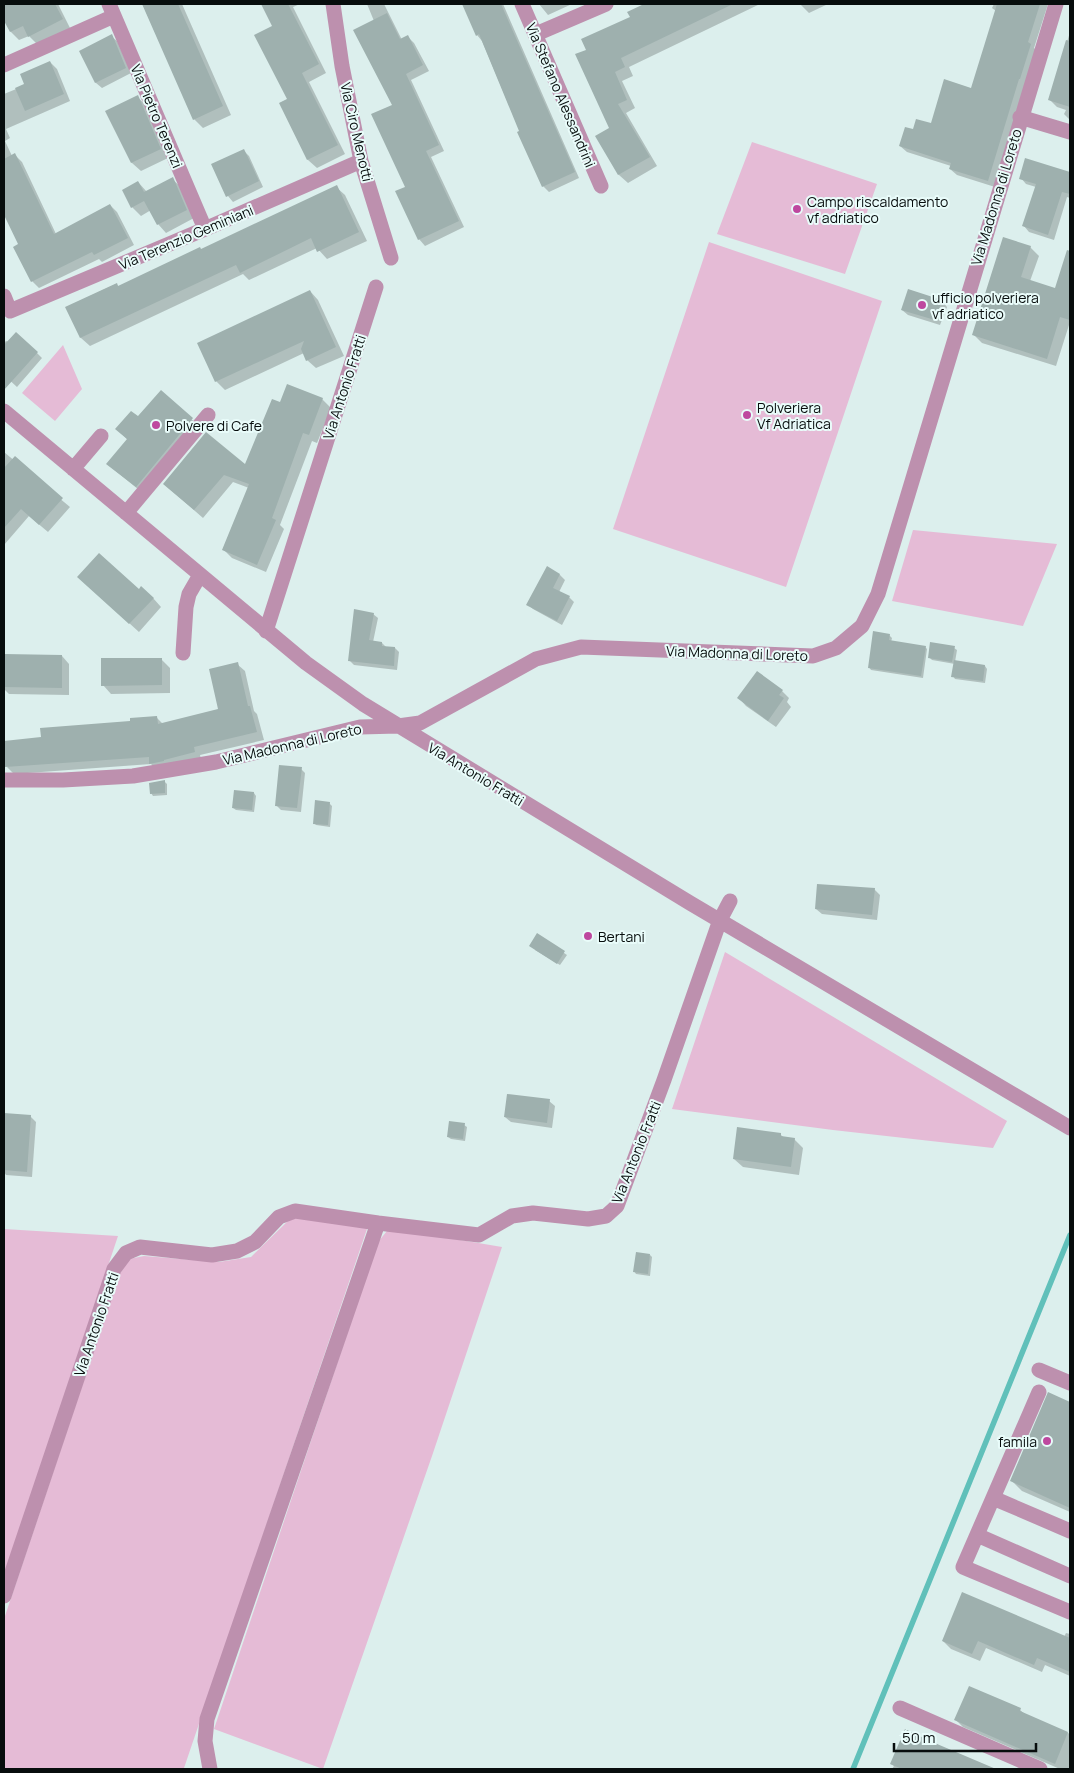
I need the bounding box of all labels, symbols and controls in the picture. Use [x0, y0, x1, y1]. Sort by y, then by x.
street label: Via Stefano Alessandrini [522, 20, 600, 170]
street label: Via Pietro Terenzi [127, 61, 187, 171]
street label: Via Ciro Menotti [336, 81, 378, 183]
street label: Via Madonna di Loreto [966, 126, 1026, 268]
place label: Campo riscaldamento vf adriatico [807, 192, 948, 227]
street label: Via Terenzio Geminiani [116, 200, 256, 274]
marker: Campo riscaldamento vf adriatico [791, 203, 803, 215]
place label: ufficio polveriera vf adriatico [932, 288, 1039, 323]
marker: ufficio polveriera vf adriatico [916, 299, 928, 311]
street label: Via Antonio Fratti [318, 332, 370, 442]
place label: Polveriera Vf Adriatica [757, 398, 831, 433]
marker: Polveriera Vf Adriatica [741, 409, 753, 421]
place label: Polvere di Cafe [166, 416, 262, 435]
marker: Polvere di Cafe [150, 419, 162, 431]
street label: Via Madonna di Loreto [666, 641, 808, 665]
street label: Via Madonna di Loreto [221, 719, 363, 769]
street label: Via Antonio Fratti [425, 738, 527, 810]
place label: Bertani [598, 927, 645, 946]
marker: Bertani [582, 930, 594, 942]
street label: Via Antonio Fratti [607, 1098, 665, 1206]
street label: Via Antonio Fratti [69, 1270, 123, 1378]
place label: famila [998, 1432, 1037, 1451]
marker: famila [1041, 1435, 1053, 1447]
scale bar [894, 1720, 1036, 1752]
text: 50 m [902, 1727, 936, 1748]

